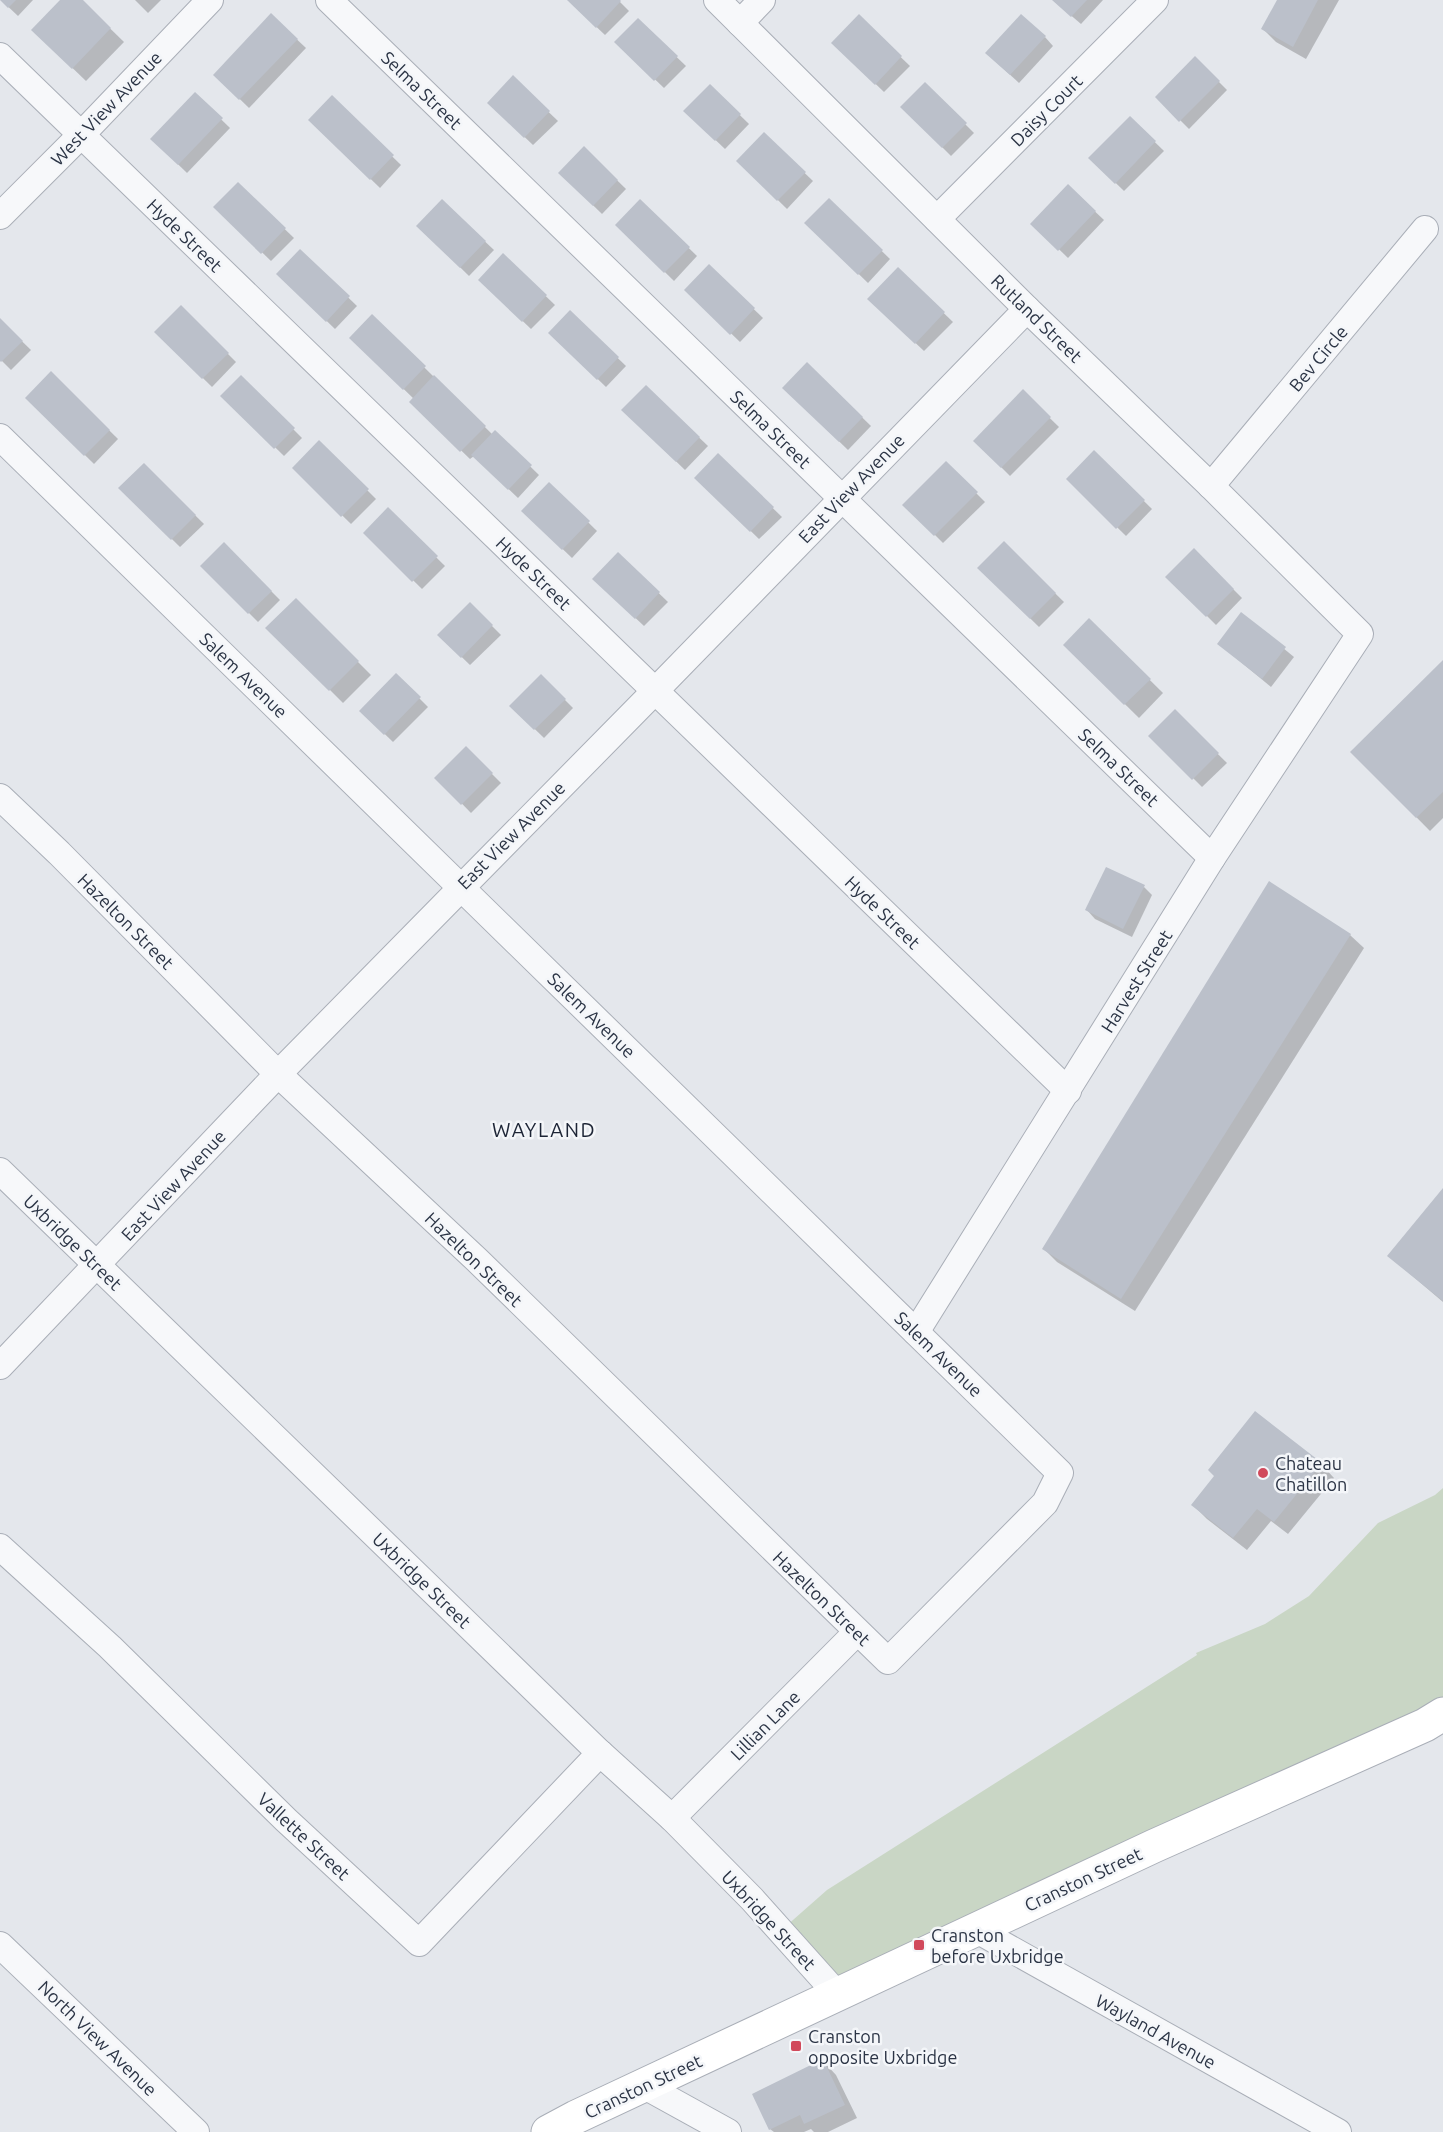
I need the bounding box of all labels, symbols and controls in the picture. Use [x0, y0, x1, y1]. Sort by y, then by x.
street label: West View Avenue [47, 47, 165, 169]
street label: Selma Street [378, 47, 466, 133]
street label: Daisy Court [1006, 70, 1086, 150]
street label: Hyde Street [144, 194, 226, 276]
street label: Rutland Street [988, 270, 1086, 366]
street label: Bev Circle [1285, 321, 1351, 395]
street label: Selma Street [727, 386, 815, 472]
street label: East View Avenue [794, 429, 908, 547]
street label: Hyde Street [493, 532, 575, 614]
street label: Salem Avenue [196, 628, 292, 722]
street label: Selma Street [1075, 724, 1163, 810]
street label: East View Avenue [453, 777, 569, 893]
street label: Hazelton Street [74, 869, 178, 973]
street label: Hyde Street [842, 871, 924, 953]
street label: Harvest Street [1097, 926, 1175, 1036]
street label: Salem Avenue [544, 968, 640, 1062]
district label: WAYLAND [492, 1118, 596, 1141]
street label: East View Avenue [117, 1126, 229, 1244]
street label: Uxbridge Street [20, 1190, 126, 1294]
street label: Hazelton Street [421, 1208, 527, 1310]
street label: Salem Avenue [891, 1307, 987, 1401]
place label: Chateau Chatillon [1275, 1453, 1347, 1494]
marker: Chateau Chatillon [1256, 1466, 1270, 1480]
street label: Uxbridge Street [369, 1528, 475, 1632]
street label: Hazelton Street [769, 1547, 875, 1649]
street label: Lillian Lane [726, 1686, 804, 1764]
street label: Vallette Street [254, 1788, 354, 1884]
street label: Cranston Street [1021, 1843, 1145, 1915]
street label: Uxbridge Street [718, 1866, 820, 1974]
place label: Cranston before Uxbridge [931, 1925, 1064, 1966]
marker: Cranston before Uxbridge [912, 1938, 926, 1952]
street label: North View Avenue [35, 1976, 161, 2100]
street label: Wayland Avenue [1093, 1990, 1219, 2072]
place label: Cranston opposite Uxbridge [808, 2026, 957, 2067]
marker: Cranston opposite Uxbridge [789, 2039, 803, 2053]
street label: Cranston Street [581, 2050, 705, 2122]

